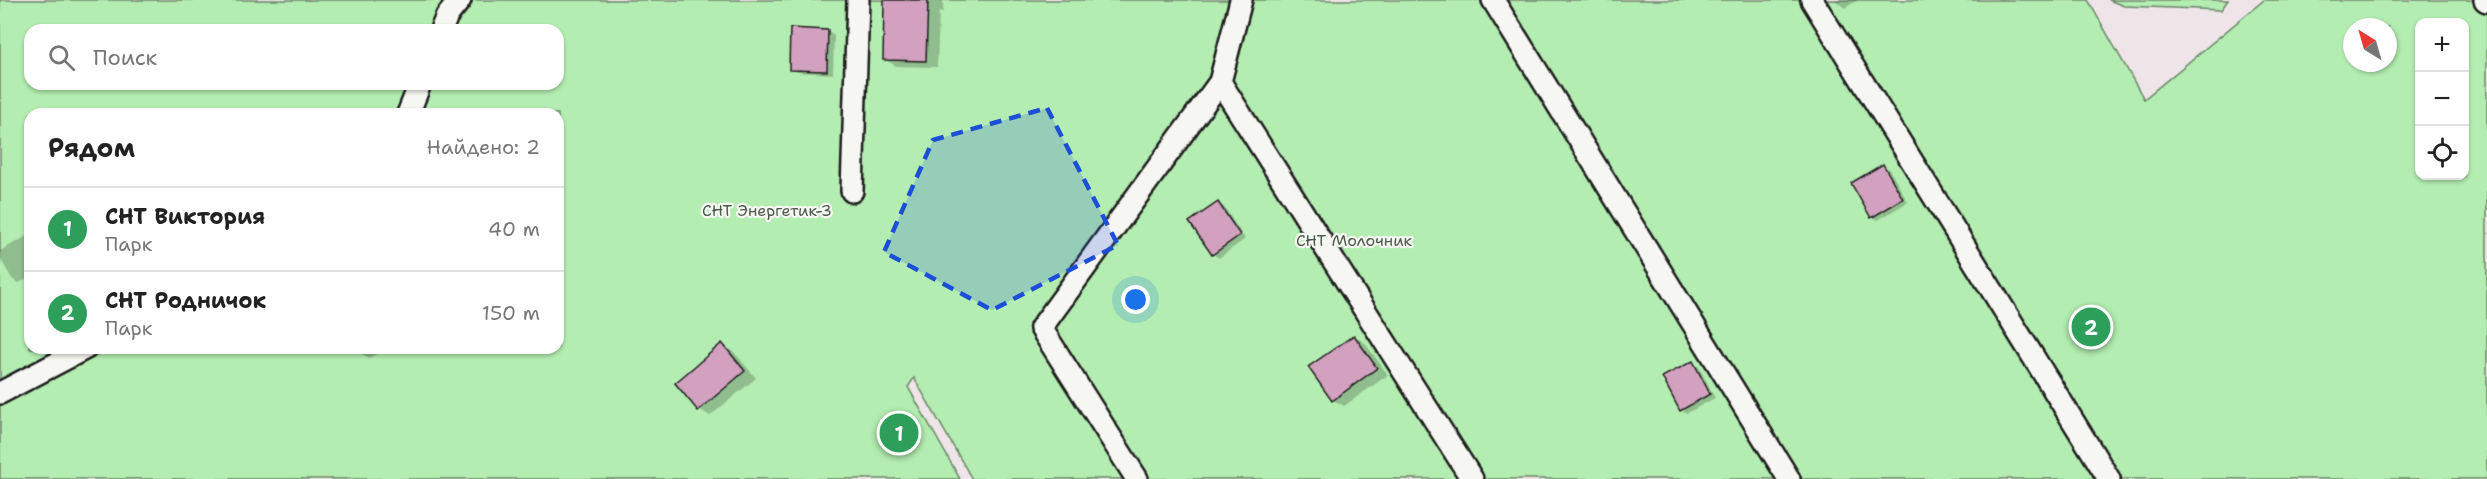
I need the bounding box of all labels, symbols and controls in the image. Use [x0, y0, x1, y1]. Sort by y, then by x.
north arrow [2343, 18, 2397, 72]
map controls [2415, 18, 2469, 180]
button: + [2415, 18, 2469, 72]
search box [24, 24, 564, 90]
icon: search [45, 41, 78, 74]
text: Поиск [93, 43, 157, 72]
button: − [2415, 72, 2469, 126]
button: locate [2415, 126, 2469, 180]
text: Рядом [48, 130, 135, 165]
text: Найдено: 2 [427, 134, 540, 160]
park label: СНТ Энергетик-3 [702, 200, 832, 221]
text: СНТ Виктория [105, 202, 265, 231]
text: 1 [63, 216, 72, 242]
text: 40 m [488, 216, 540, 242]
park label: СНТ Молочник [1296, 230, 1413, 251]
text: Парк [105, 231, 152, 257]
your location [1121, 285, 1150, 314]
text: СНТ Родничок [105, 286, 266, 315]
text: 2 [61, 300, 75, 326]
text: 150 m [482, 300, 540, 326]
pin: 2 [2072, 304, 2110, 350]
text: Парк [105, 315, 152, 341]
pin: 1 [880, 410, 918, 456]

